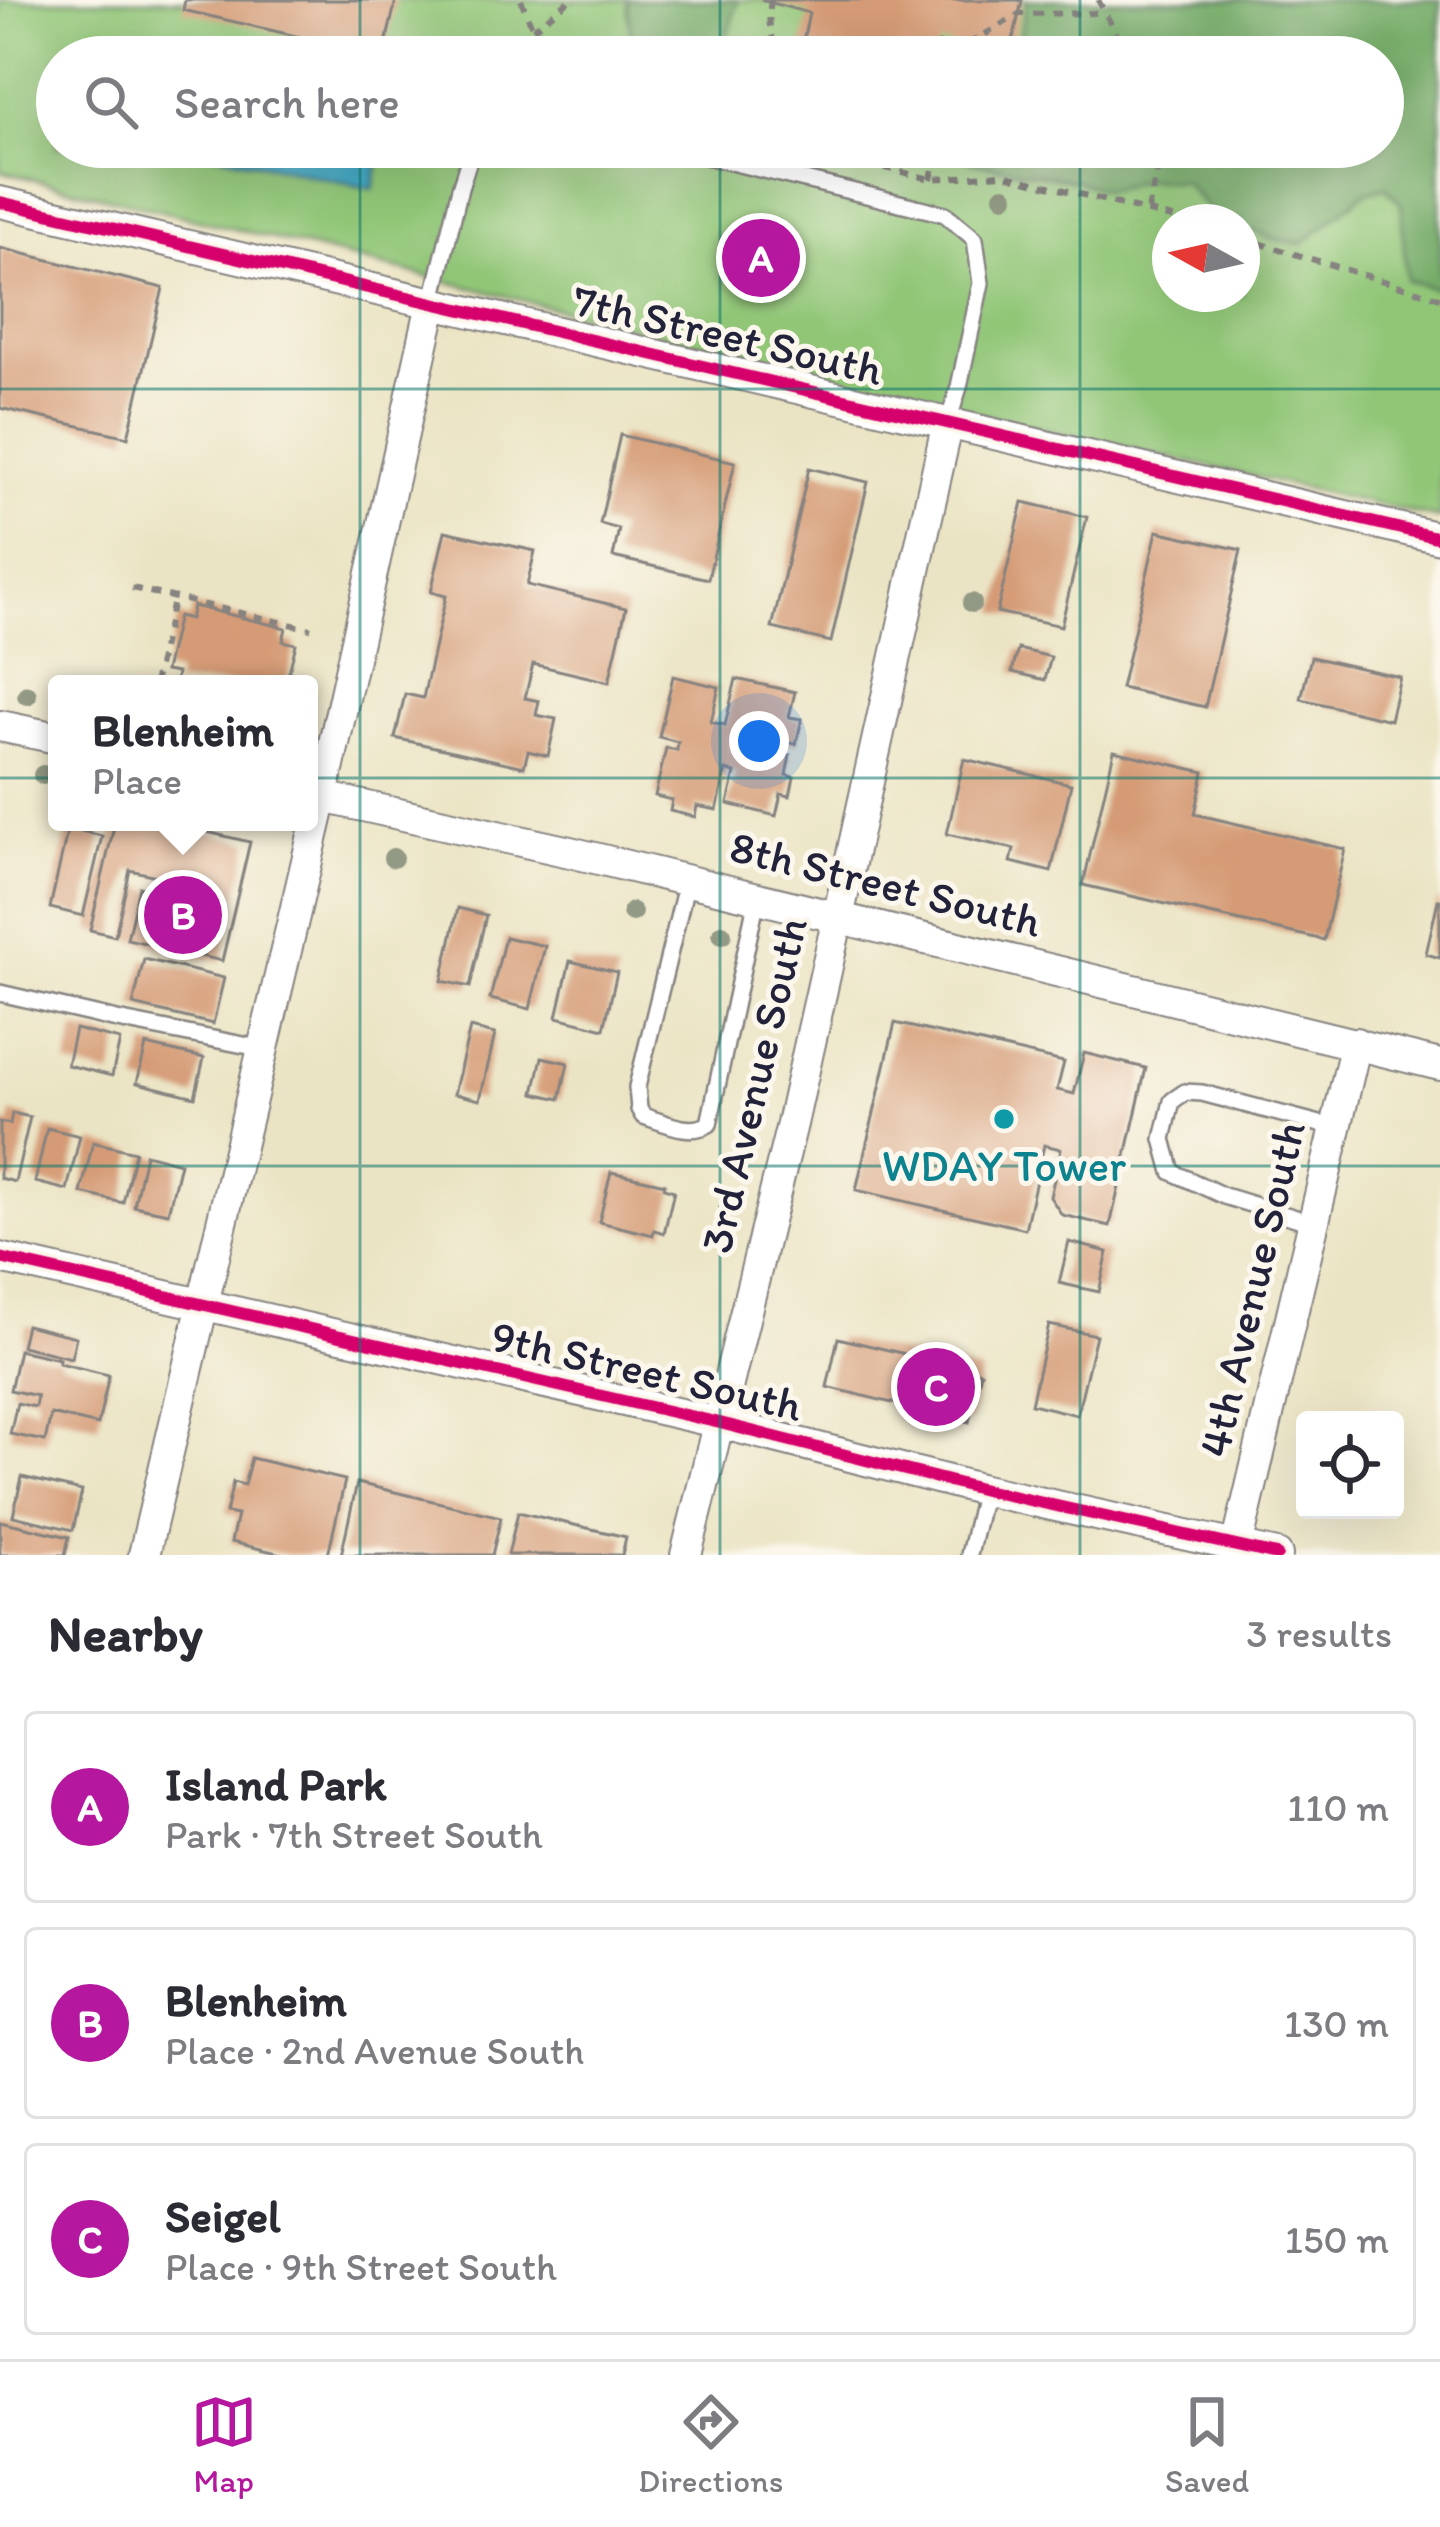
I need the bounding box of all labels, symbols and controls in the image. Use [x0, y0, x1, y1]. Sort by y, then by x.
search box [36, 36, 1404, 168]
icon: search [78, 69, 144, 135]
text: Search here [174, 75, 400, 129]
north arrow [1152, 204, 1260, 312]
pin: A [722, 213, 800, 303]
street label: 7th Street South [568, 272, 888, 396]
popup [48, 675, 318, 831]
text: Blenheim [92, 703, 274, 757]
your location [729, 711, 789, 771]
text: Place [92, 757, 182, 804]
street label: 8th Street South [725, 818, 1047, 948]
pin: B [144, 870, 222, 960]
street label: 3rd Avenue South [688, 912, 818, 1258]
marker: WDAY Tower [991, 1106, 1017, 1132]
street label: 4th Avenue South [1186, 1116, 1316, 1462]
place label: WDAY Tower [882, 1138, 1126, 1192]
street label: 9th Street South [486, 1308, 808, 1432]
pin: C [897, 1342, 975, 1432]
map controls [1296, 1411, 1404, 1519]
button: locate [1296, 1411, 1404, 1519]
text: Nearby [48, 1603, 203, 1664]
text: 3 results [1246, 1610, 1392, 1657]
text: Island Park [165, 1757, 387, 1811]
text: A [78, 1784, 102, 1831]
text: 110 m [1287, 1784, 1389, 1831]
text: Park · 7th Street South [165, 1811, 543, 1858]
text: Blenheim [165, 1973, 347, 2027]
text: B [77, 2000, 103, 2047]
text: 130 m [1284, 2000, 1389, 2047]
text: Place · 2nd Avenue South [165, 2027, 584, 2074]
text: Seigel [165, 2189, 281, 2243]
text: C [77, 2216, 103, 2263]
text: 150 m [1285, 2216, 1389, 2263]
text: Place · 9th Street South [165, 2243, 557, 2290]
tab: Map [191, 2389, 257, 2500]
tab: Directions [638, 2389, 783, 2500]
tab: Saved [1165, 2389, 1249, 2500]

